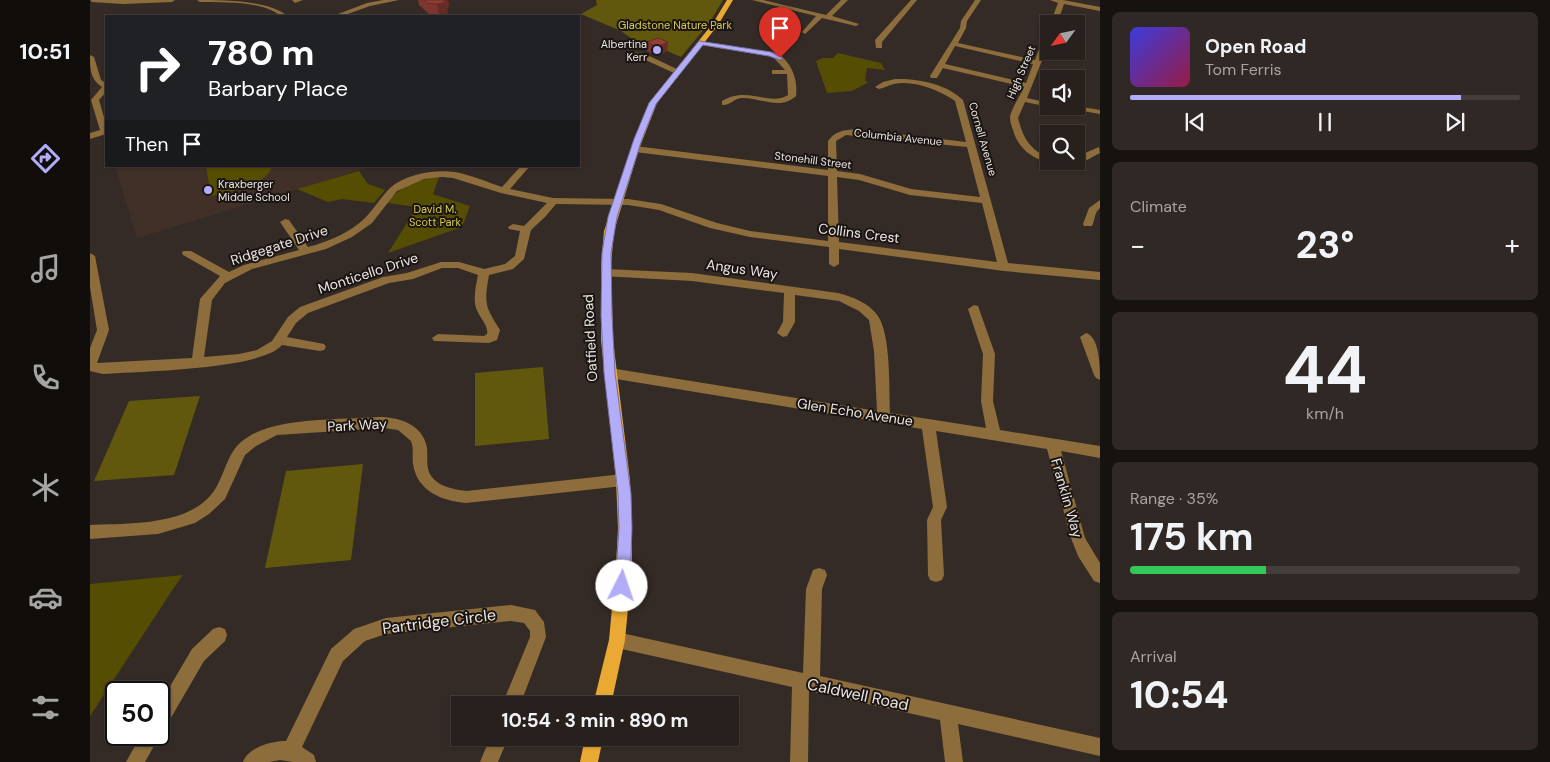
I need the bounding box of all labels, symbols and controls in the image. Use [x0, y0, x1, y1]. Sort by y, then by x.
pin [759, 7, 801, 58]
icon: arrive [766, 14, 794, 42]
north arrow [1040, 15, 1085, 60]
map controls [1040, 15, 1085, 170]
park label: Gladstone Nature Park [618, 18, 732, 32]
text: 780 m [208, 30, 315, 76]
text: Open Road [1205, 34, 1307, 59]
icon: right [125, 35, 190, 100]
text: 10:51 [20, 37, 70, 66]
place label: Albertina Kerr [601, 37, 647, 64]
street label: High Street [1003, 43, 1039, 101]
marker: Albertina Kerr [651, 44, 663, 56]
text: Tom Ferris [1205, 59, 1282, 80]
button: sound [1040, 70, 1085, 115]
text: Barbary Place [208, 74, 348, 103]
street label: Cornell Avenue [966, 100, 1000, 178]
icon: previous [1181, 108, 1209, 136]
icon: pause [1311, 108, 1339, 136]
icon: next [1441, 108, 1469, 136]
street label: Columbia Avenue [853, 125, 943, 149]
button: search [1040, 125, 1085, 170]
icon: arrive [178, 130, 206, 158]
text: Then [125, 132, 168, 157]
icon: directions [28, 141, 63, 176]
street label: Stonehill Street [774, 148, 852, 172]
place label: Kraxberger Middle School [218, 177, 290, 204]
marker: Kraxberger Middle School [202, 184, 214, 196]
text: Climate [1130, 196, 1187, 217]
park label: David M. Scott Park [409, 202, 462, 229]
street label: Collins Crest [817, 219, 901, 247]
text: 23° [1296, 220, 1354, 270]
street label: Ridgegate Drive [228, 221, 330, 269]
text: − [1130, 227, 1145, 264]
text: + [1505, 227, 1520, 264]
street label: Monticello Drive [316, 248, 420, 298]
icon: music [28, 251, 63, 286]
street label: Angus Way [705, 255, 779, 283]
street label: Oatfield Road [579, 294, 601, 382]
text: 44 [1283, 328, 1367, 412]
icon: phone [28, 360, 63, 395]
street label: Glen Echo Avenue [796, 394, 914, 430]
text: km/h [1306, 403, 1344, 424]
street label: Park Way [327, 414, 387, 436]
street label: Franklin Way [1047, 456, 1087, 540]
icon: climate [28, 470, 63, 505]
text: Range · 35% [1130, 488, 1218, 509]
text: 175 km [1130, 512, 1254, 562]
position arrow [595, 559, 647, 611]
icon: car [28, 580, 63, 615]
street label: Partridge Circle [381, 604, 497, 639]
text: Arrival [1130, 646, 1177, 667]
text: 10:54 [1130, 670, 1229, 720]
street label: Caldwell Road [805, 673, 911, 716]
speed limit sign: 50 [105, 681, 170, 746]
icon: filters [28, 690, 63, 725]
text: 10:54 · 3 min · 890 m [502, 708, 688, 733]

